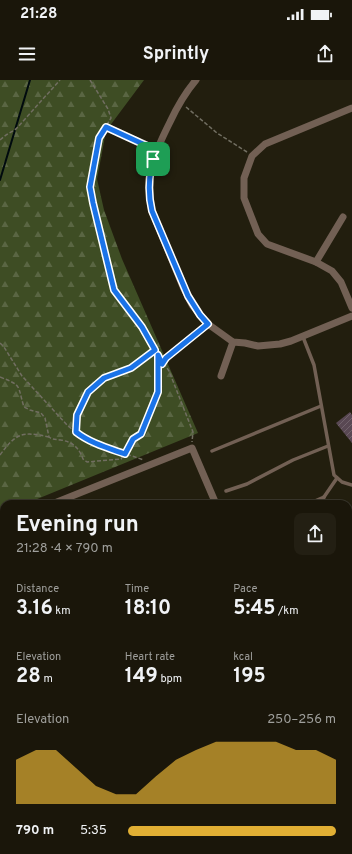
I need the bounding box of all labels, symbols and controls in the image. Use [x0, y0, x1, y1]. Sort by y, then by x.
text: 21:28 [20, 5, 57, 24]
icon: menu [16, 43, 38, 65]
text: Sprintly [143, 43, 209, 66]
icon: share [314, 43, 336, 65]
pin [136, 142, 170, 176]
icon: arrive [142, 148, 164, 170]
text: Evening run [16, 512, 139, 539]
button: share [294, 513, 336, 555]
text: 21:28 · 4 × 790 m [16, 541, 113, 557]
text: Distance [16, 582, 59, 596]
text: Time [125, 582, 149, 596]
text: Pace [233, 582, 258, 596]
text: 3.16 [16, 596, 53, 622]
text: 18:10 [125, 596, 171, 622]
text: 5:45 [233, 596, 275, 622]
text: km [53, 604, 71, 618]
text: /km [275, 604, 299, 618]
text: Elevation [16, 650, 61, 664]
text: Heart rate [125, 650, 175, 664]
text: kcal [233, 650, 253, 664]
text: 28 [16, 664, 41, 690]
text: 149 [125, 664, 158, 690]
text: 195 [233, 664, 266, 690]
text: m [41, 672, 53, 686]
text: bpm [158, 672, 182, 686]
text: Elevation [16, 712, 69, 728]
text: 250–256 m [267, 712, 336, 728]
text: 790 m [16, 823, 54, 839]
text: 5:35 [80, 823, 107, 839]

